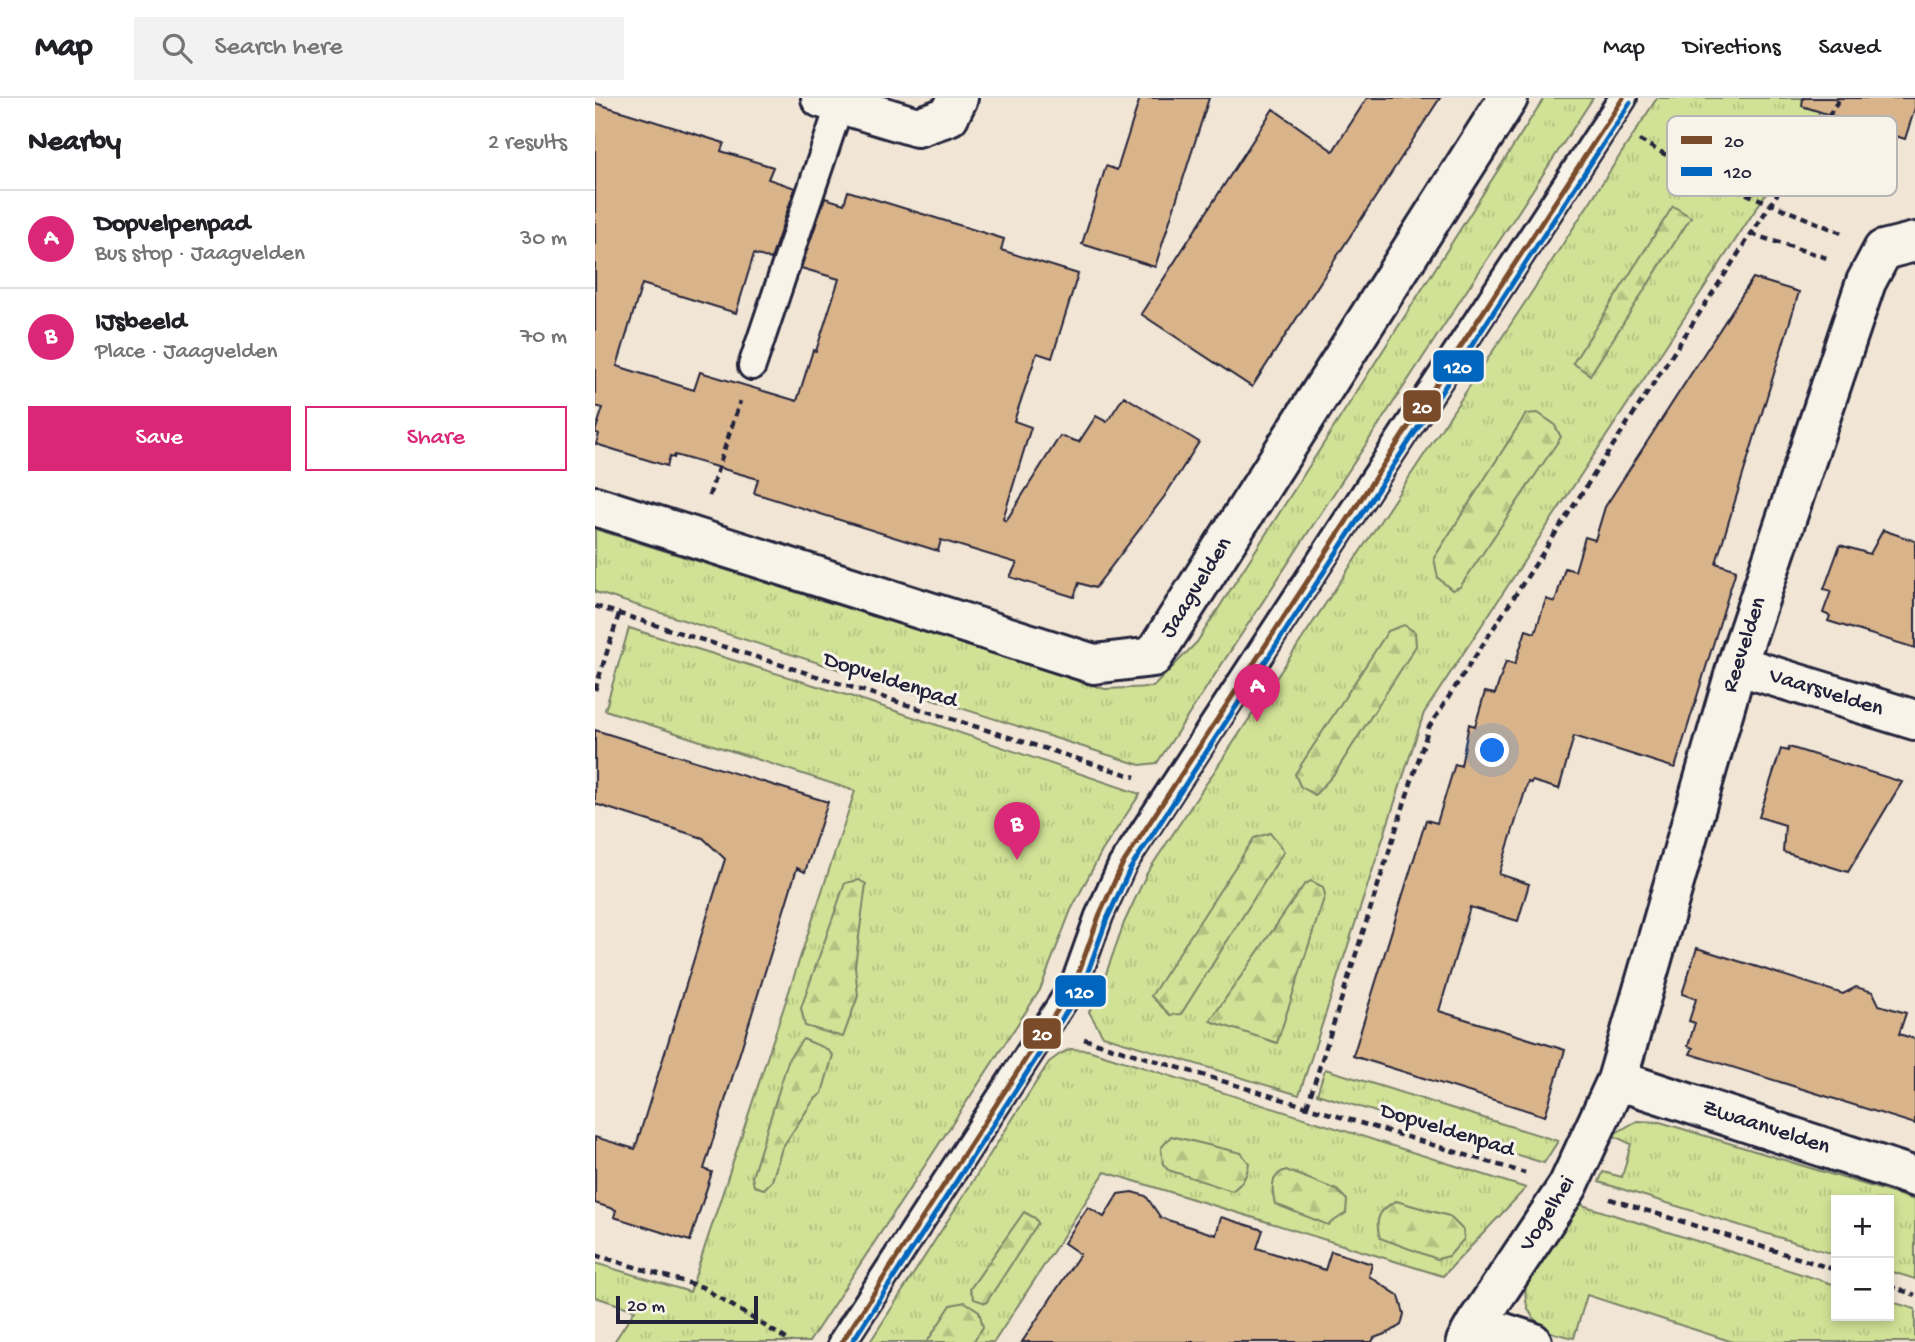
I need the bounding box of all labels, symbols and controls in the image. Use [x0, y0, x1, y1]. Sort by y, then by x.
search box [134, 17, 624, 80]
text: Map [35, 29, 92, 67]
icon: search [158, 29, 196, 67]
text: Search here [214, 33, 343, 64]
text: Map [1603, 34, 1645, 63]
text: Directions [1683, 34, 1781, 63]
text: Saved [1819, 34, 1880, 63]
legend [1667, 116, 1897, 196]
text: Nearby [28, 126, 121, 161]
text: 2 results [488, 130, 567, 157]
text: 20 [1724, 132, 1744, 155]
text: 120 [1723, 163, 1752, 186]
text: Dopvelpenpad [95, 210, 250, 241]
text: A [44, 226, 58, 253]
text: 30 m [520, 226, 567, 253]
text: Bus stop · Jaagvelden [95, 241, 305, 268]
text: IJsbeeld [95, 308, 186, 339]
text: B [45, 324, 57, 351]
text: 70 m [520, 324, 567, 351]
text: Place · Jaagvelden [95, 339, 277, 366]
line badge: 120 [1432, 349, 1485, 383]
text: 120 [1443, 358, 1472, 381]
line badge: 20 [1402, 389, 1442, 423]
text: 20 [1412, 398, 1432, 421]
button: Save [28, 406, 291, 471]
button: Share [305, 406, 567, 471]
street label: Jaagvelden [1155, 532, 1239, 644]
street label: Reevelden [1717, 594, 1773, 696]
street label: Dopveldenpad [818, 646, 962, 716]
street label: Vaarsvelden [1765, 663, 1887, 723]
pin: A [1234, 664, 1280, 722]
your location [1475, 733, 1509, 767]
pin: B [994, 802, 1040, 860]
line badge: 120 [1054, 974, 1107, 1008]
text: 120 [1065, 983, 1094, 1006]
line badge: 20 [1022, 1017, 1062, 1050]
text: 20 [1032, 1025, 1052, 1048]
street label: Zwaanvelden [1699, 1095, 1833, 1161]
street label: Dopveldenpad [1375, 1097, 1519, 1165]
street label: Vogelhei [1514, 1171, 1582, 1258]
map controls [1831, 1195, 1894, 1321]
button: + [1831, 1195, 1894, 1258]
button: − [1831, 1258, 1894, 1321]
scale bar [616, 1293, 758, 1325]
text: 20 m [627, 1296, 665, 1319]

